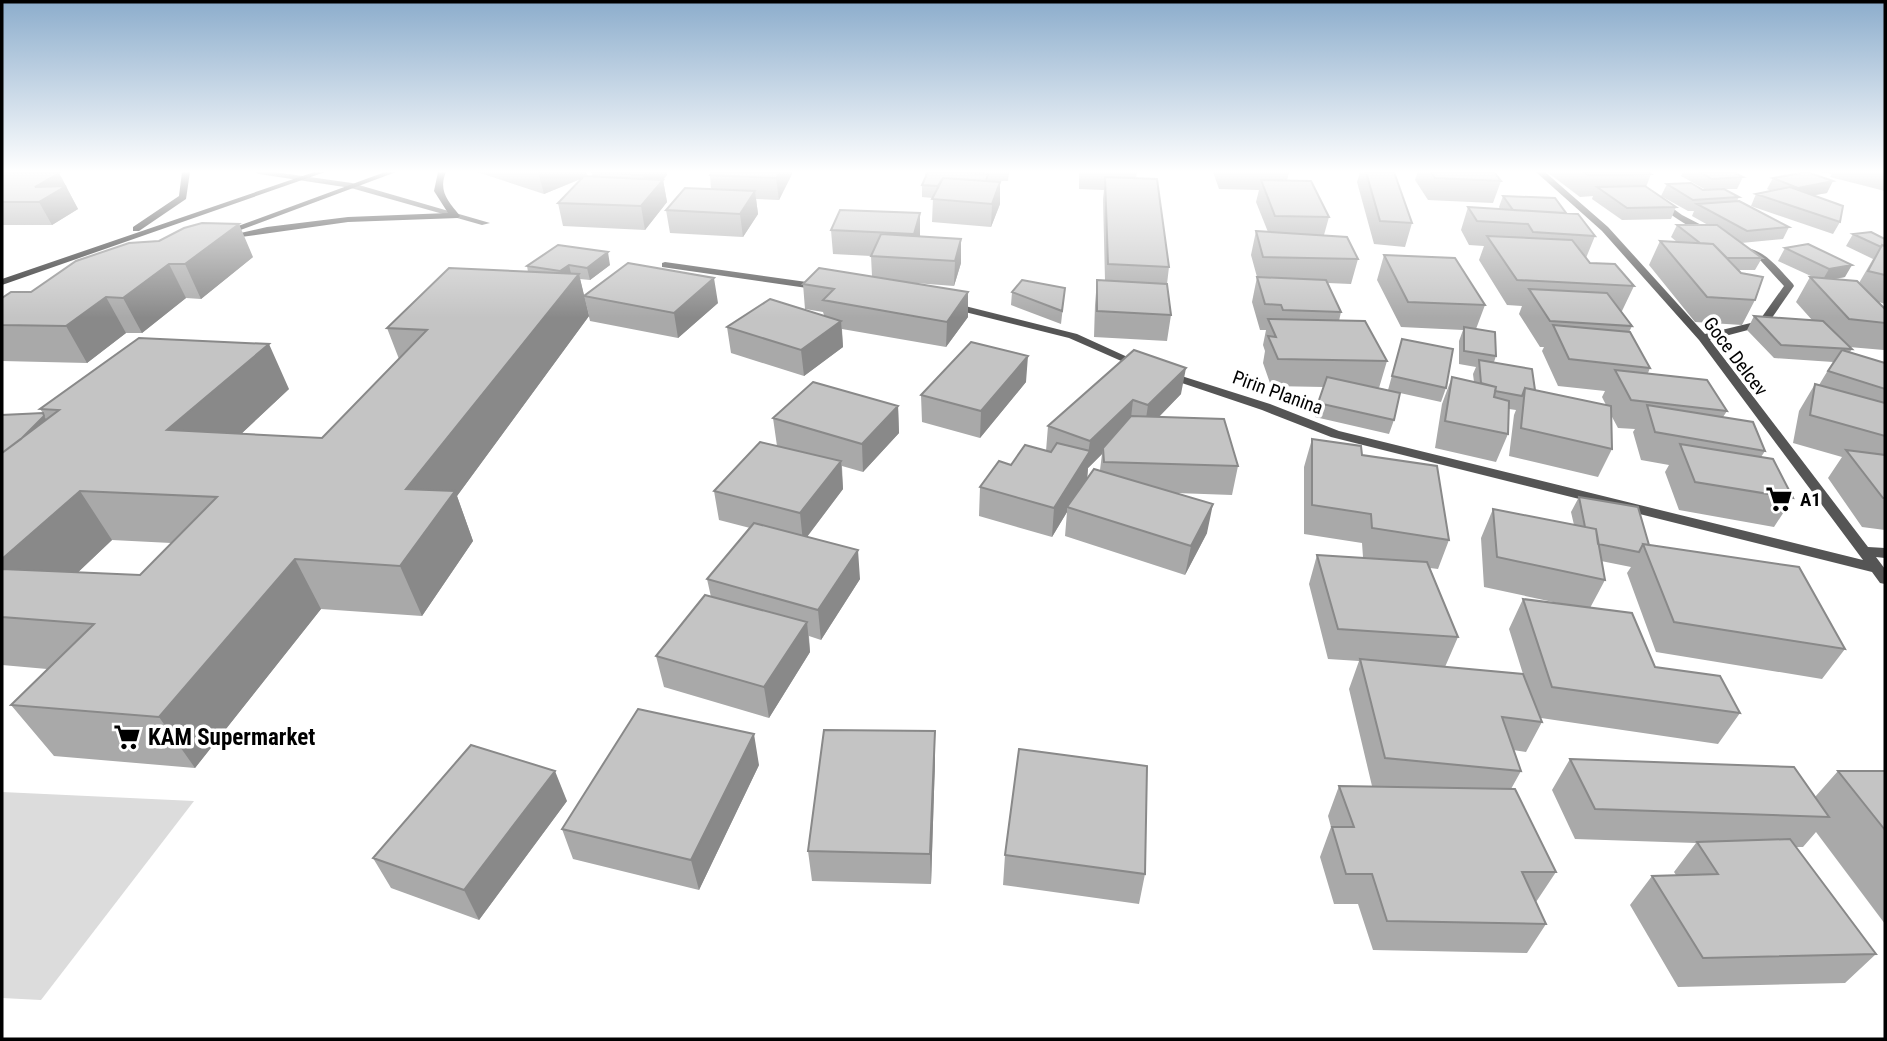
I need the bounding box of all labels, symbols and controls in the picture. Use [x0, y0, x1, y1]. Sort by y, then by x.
street label: Goce Delcev [1699, 312, 1773, 400]
street label: Pirin Planina [1230, 366, 1326, 419]
supermarket icon: A1 [1764, 484, 1794, 514]
place label: A1 [1800, 488, 1821, 511]
supermarket icon: KAM Supermarket [112, 722, 142, 752]
place label: KAM Supermarket [148, 724, 315, 751]

